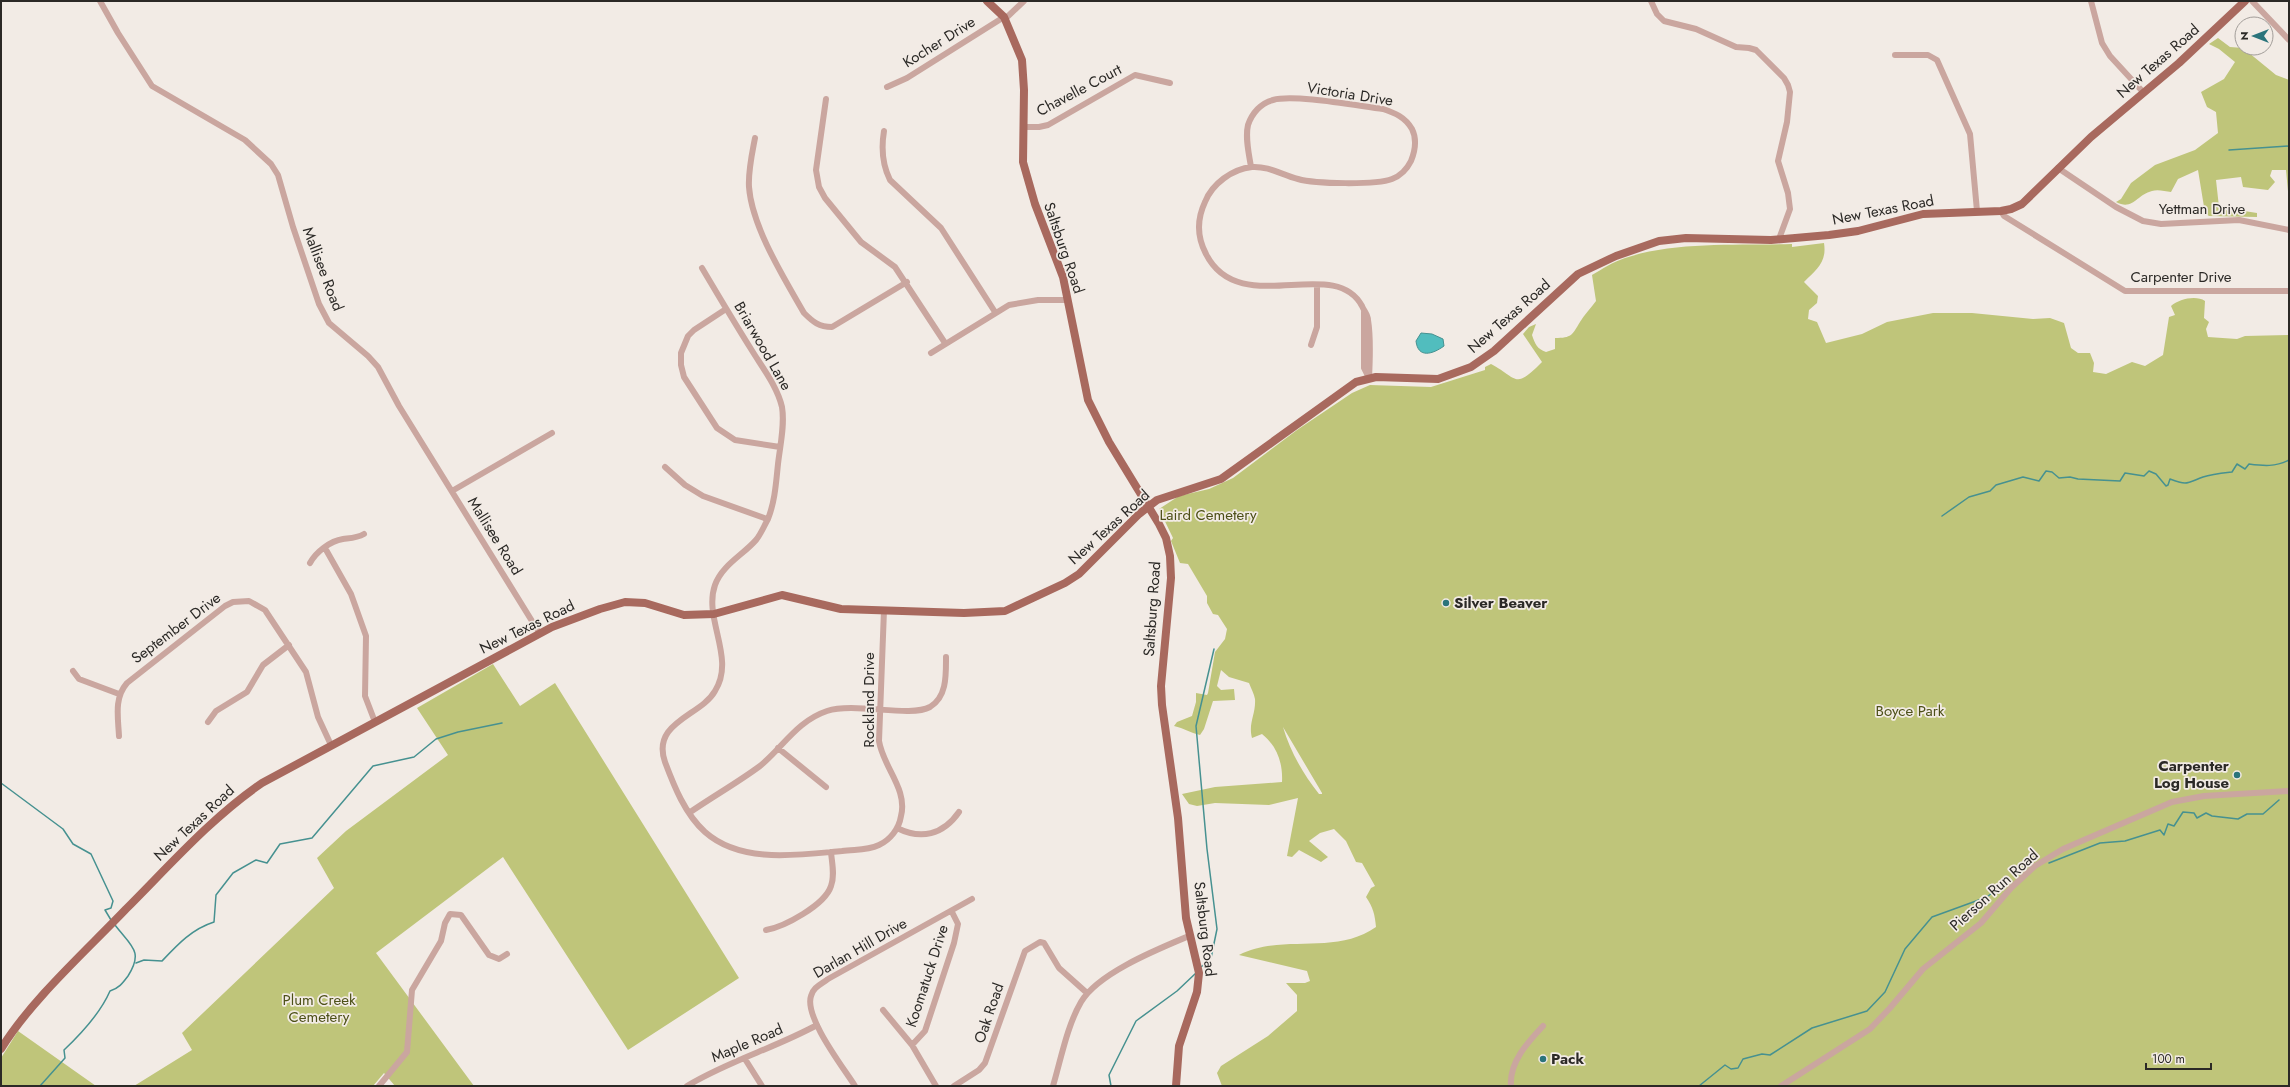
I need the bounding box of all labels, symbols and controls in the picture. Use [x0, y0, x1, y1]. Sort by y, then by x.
street label: Kocher Drive [898, 11, 980, 73]
north arrow [2234, 16, 2274, 56]
street label: New Texas Road [2112, 19, 2204, 103]
text: N [2236, 32, 2252, 40]
street label: Chavelle Court [1033, 58, 1126, 122]
street label: Victoria Drive [1305, 76, 1395, 112]
street label: New Texas Road [1830, 189, 1936, 231]
street label: Yettman Drive [2159, 198, 2246, 220]
street label: Saltsburg Road [1038, 199, 1090, 297]
street label: Mallisee Road [297, 224, 349, 314]
street label: Carpenter Drive [2130, 266, 2232, 288]
street label: New Texas Road [1463, 274, 1555, 358]
street label: Briarwood Lane [729, 298, 797, 395]
street label: New Texas Road [1063, 484, 1155, 570]
street label: Mallisee Road [462, 493, 528, 579]
park label: Laird Cemetery [1159, 504, 1257, 526]
street label: Saltsburg Road [1138, 561, 1166, 657]
street label: September Drive [127, 587, 225, 669]
place label: Silver Beaver [1454, 592, 1548, 614]
street label: New Texas Road [476, 594, 578, 660]
marker: Silver Beaver [1441, 598, 1451, 608]
street label: Rockland Drive [858, 652, 880, 748]
park label: Boyce Park [1876, 700, 1945, 722]
place label: Carpenter Log House [2154, 755, 2230, 794]
marker: Carpenter Log House [2232, 770, 2242, 780]
street label: New Texas Road [149, 780, 239, 866]
street label: Pierson Run Road [1945, 844, 2043, 936]
street label: Saltsburg Road [1188, 880, 1222, 978]
street label: Darlan Hill Drive [809, 912, 911, 984]
street label: Koomatuck Drive [900, 922, 954, 1030]
street label: Oak Road [968, 980, 1010, 1046]
park label: Plum Creek Cemetery [283, 989, 356, 1028]
street label: Maple Road [708, 1018, 786, 1068]
scale bar [2146, 1045, 2211, 1071]
place label: Pack [1551, 1048, 1584, 1070]
text: 100 m [2152, 1050, 2185, 1068]
marker: Pack [1538, 1054, 1548, 1064]

